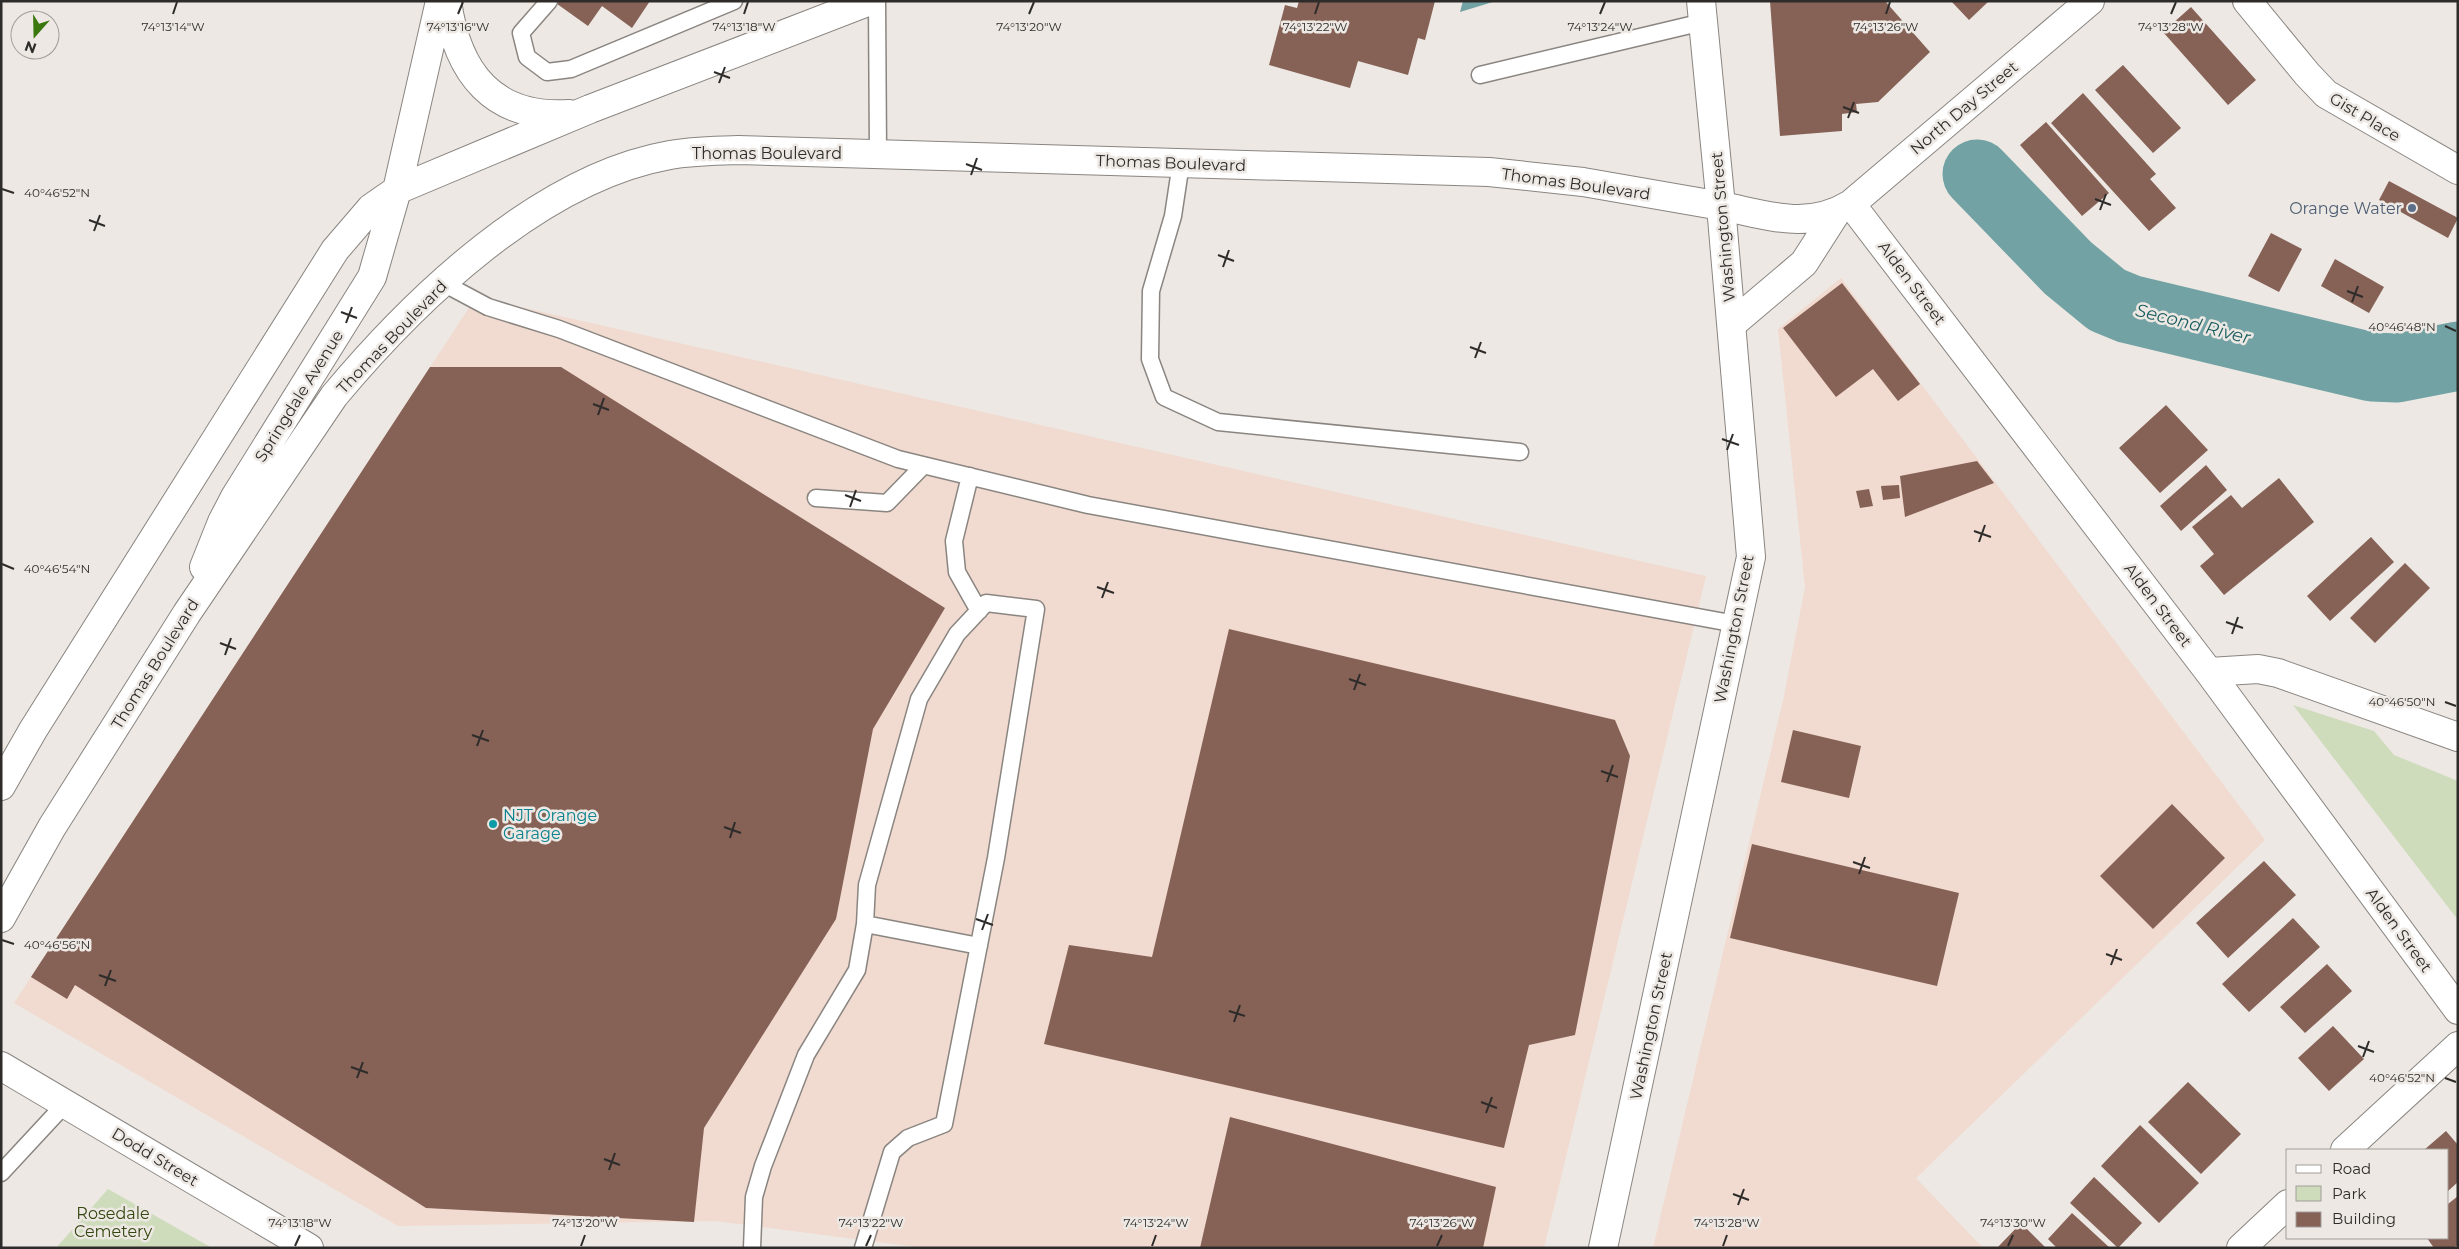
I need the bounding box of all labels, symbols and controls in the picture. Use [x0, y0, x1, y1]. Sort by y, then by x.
north arrow [10, 10, 60, 60]
text: 74°13'14"W [141, 19, 205, 34]
text: 74°13'16"W [427, 19, 489, 34]
text: 74°13'18"W [712, 19, 776, 34]
text: 74°13'20"W [996, 19, 1062, 34]
text: 74°13'22"W [1283, 19, 1347, 34]
text: 74°13'24"W [1567, 19, 1633, 34]
text: 74°13'26"W [1854, 19, 1918, 34]
text: 74°13'28"W [2138, 19, 2204, 34]
text: N [22, 37, 39, 58]
street label: North Day Street [1906, 57, 2022, 159]
street label: Gist Place [2326, 89, 2404, 145]
street label: Thomas Boulevard [692, 144, 842, 163]
street label: Thomas Boulevard [1096, 151, 1246, 175]
street label: Washington Street [1707, 151, 1739, 303]
street label: Thomas Boulevard [1500, 164, 1652, 204]
text: 40°46'52"N [24, 185, 90, 200]
place label: Orange Water [2289, 199, 2402, 218]
marker: Orange Water [2406, 202, 2418, 214]
street label: Alden Street [1874, 237, 1950, 329]
street label: Thomas Boulevard [333, 276, 451, 398]
water label: Second River [2133, 299, 2254, 349]
text: 40°46'48"N [2368, 319, 2436, 334]
street label: Springdale Avenue [251, 327, 347, 465]
street label: Washington Street [1710, 553, 1758, 705]
street label: Alden Street [2120, 559, 2196, 651]
text: 40°46'54"N [24, 561, 90, 576]
street label: Thomas Boulevard [107, 595, 203, 733]
text: 40°46'50"N [2368, 694, 2436, 709]
place label: NJT Orange Garage [503, 806, 597, 843]
marker: NJT Orange Garage [487, 818, 499, 830]
street label: Alden Street [2362, 884, 2436, 976]
text: 40°46'56"N [24, 937, 90, 952]
street label: Washington Street [1626, 950, 1676, 1102]
text: 40°46'52"N [2369, 1070, 2435, 1085]
street label: Dodd Street [108, 1124, 202, 1191]
legend [2286, 1149, 2449, 1239]
text: Road [2332, 1159, 2371, 1178]
text: Park [2332, 1184, 2366, 1203]
park label: Rosedale Cemetery [74, 1204, 152, 1241]
text: Building [2332, 1209, 2396, 1228]
text: 74°13'18"W [268, 1215, 332, 1230]
text: 74°13'20"W [552, 1215, 618, 1230]
text: 74°13'22"W [839, 1215, 903, 1230]
text: 74°13'24"W [1123, 1215, 1189, 1230]
text: 74°13'26"W [1410, 1215, 1474, 1230]
text: 74°13'28"W [1694, 1215, 1760, 1230]
text: 74°13'30"W [1980, 1215, 2046, 1230]

